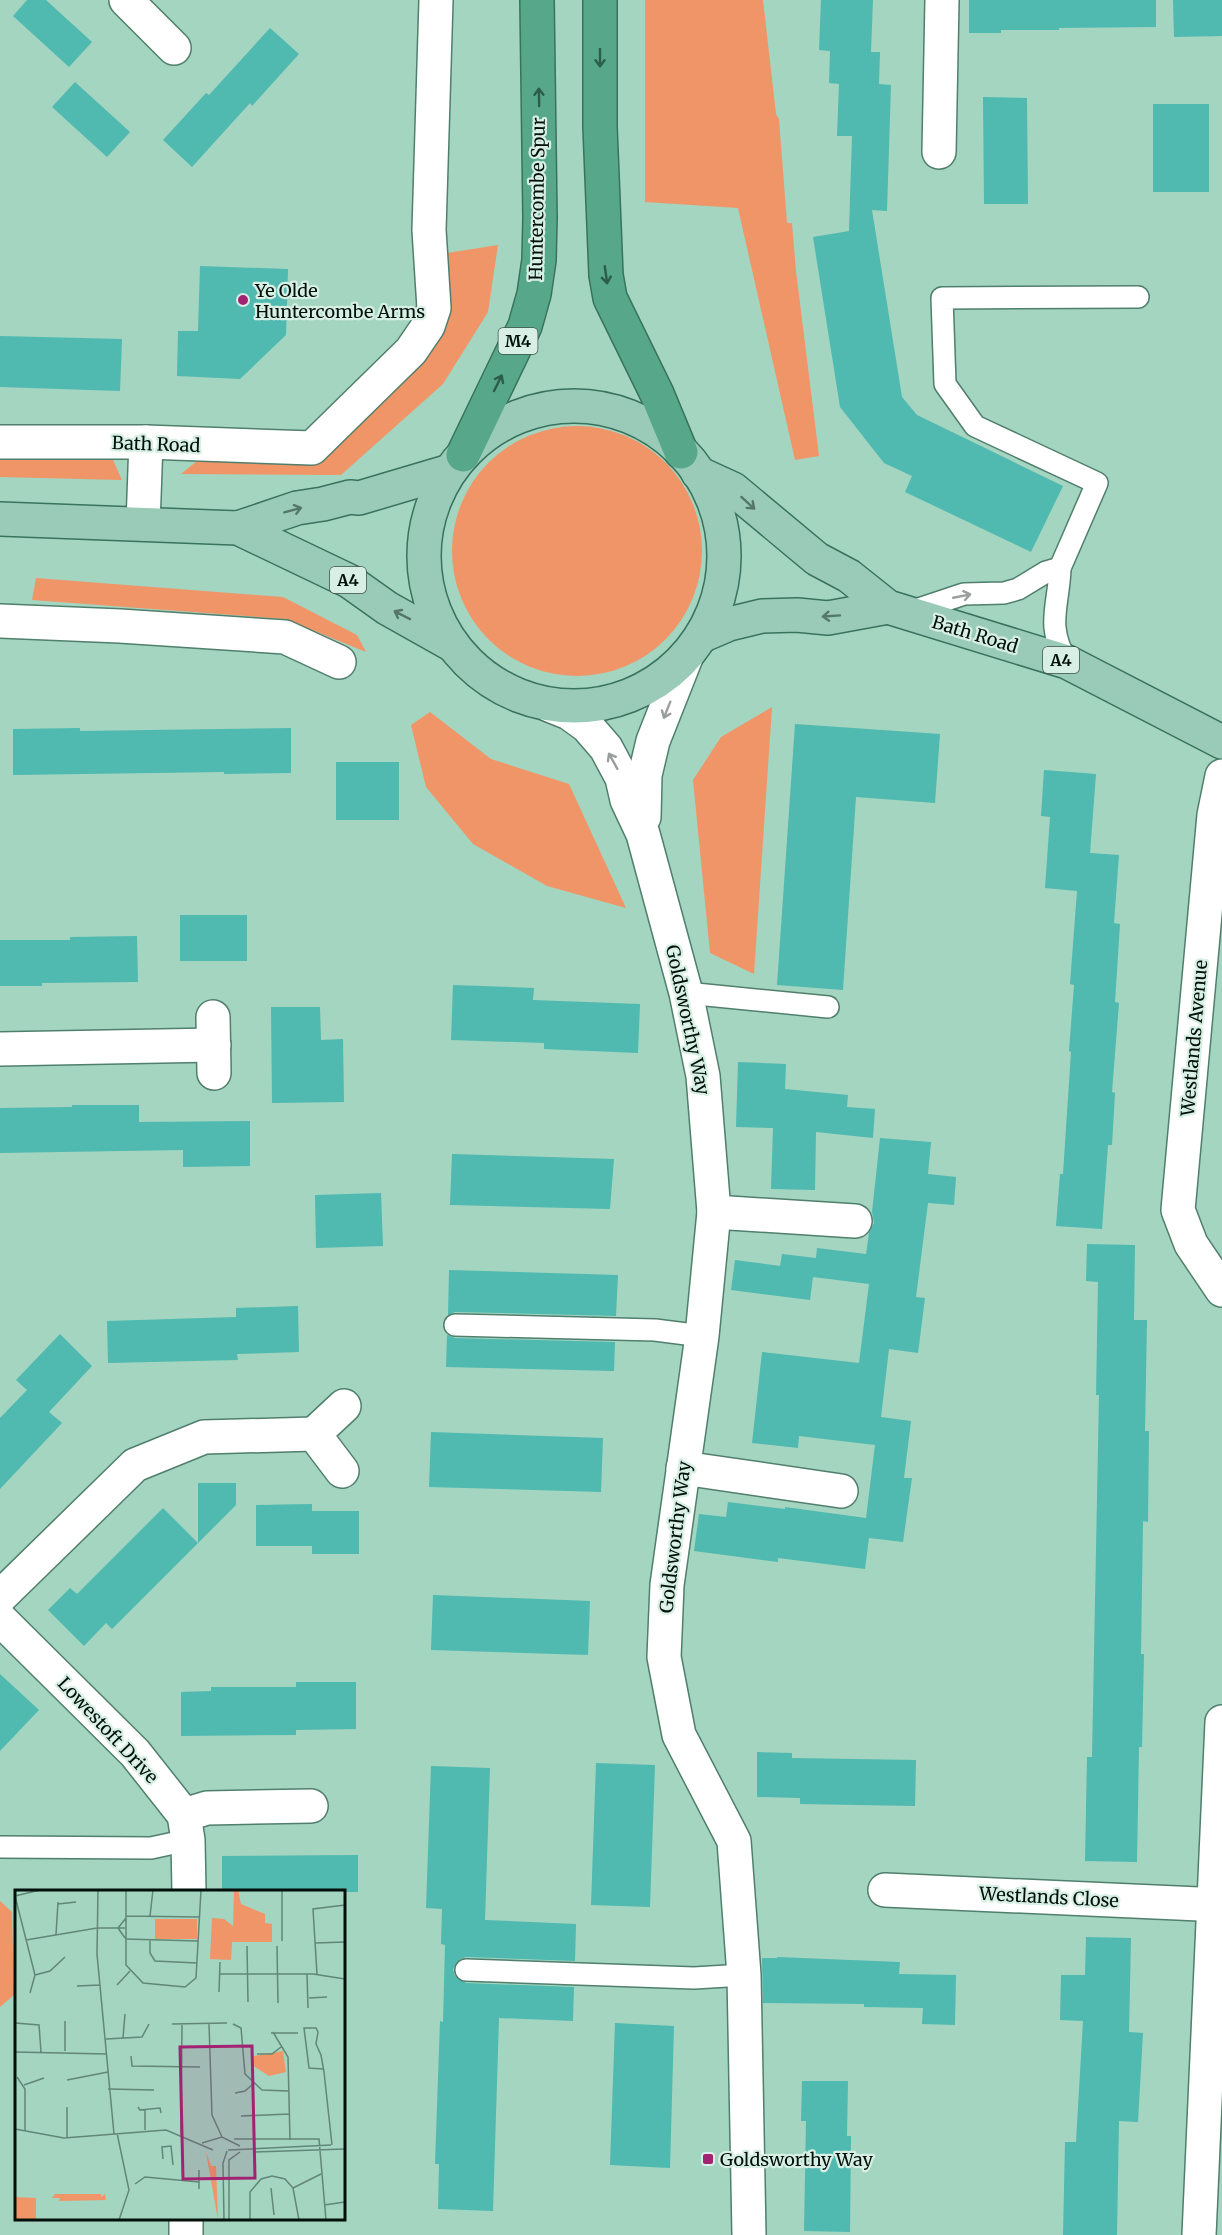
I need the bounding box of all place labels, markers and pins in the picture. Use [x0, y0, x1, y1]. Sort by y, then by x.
place label: Ye Olde Huntercombe Arms [254, 279, 425, 323]
marker: Ye Olde Huntercombe Arms [236, 293, 250, 307]
place label: Goldsworthy Way [720, 2148, 873, 2171]
marker: Goldsworthy Way [701, 2152, 715, 2166]

